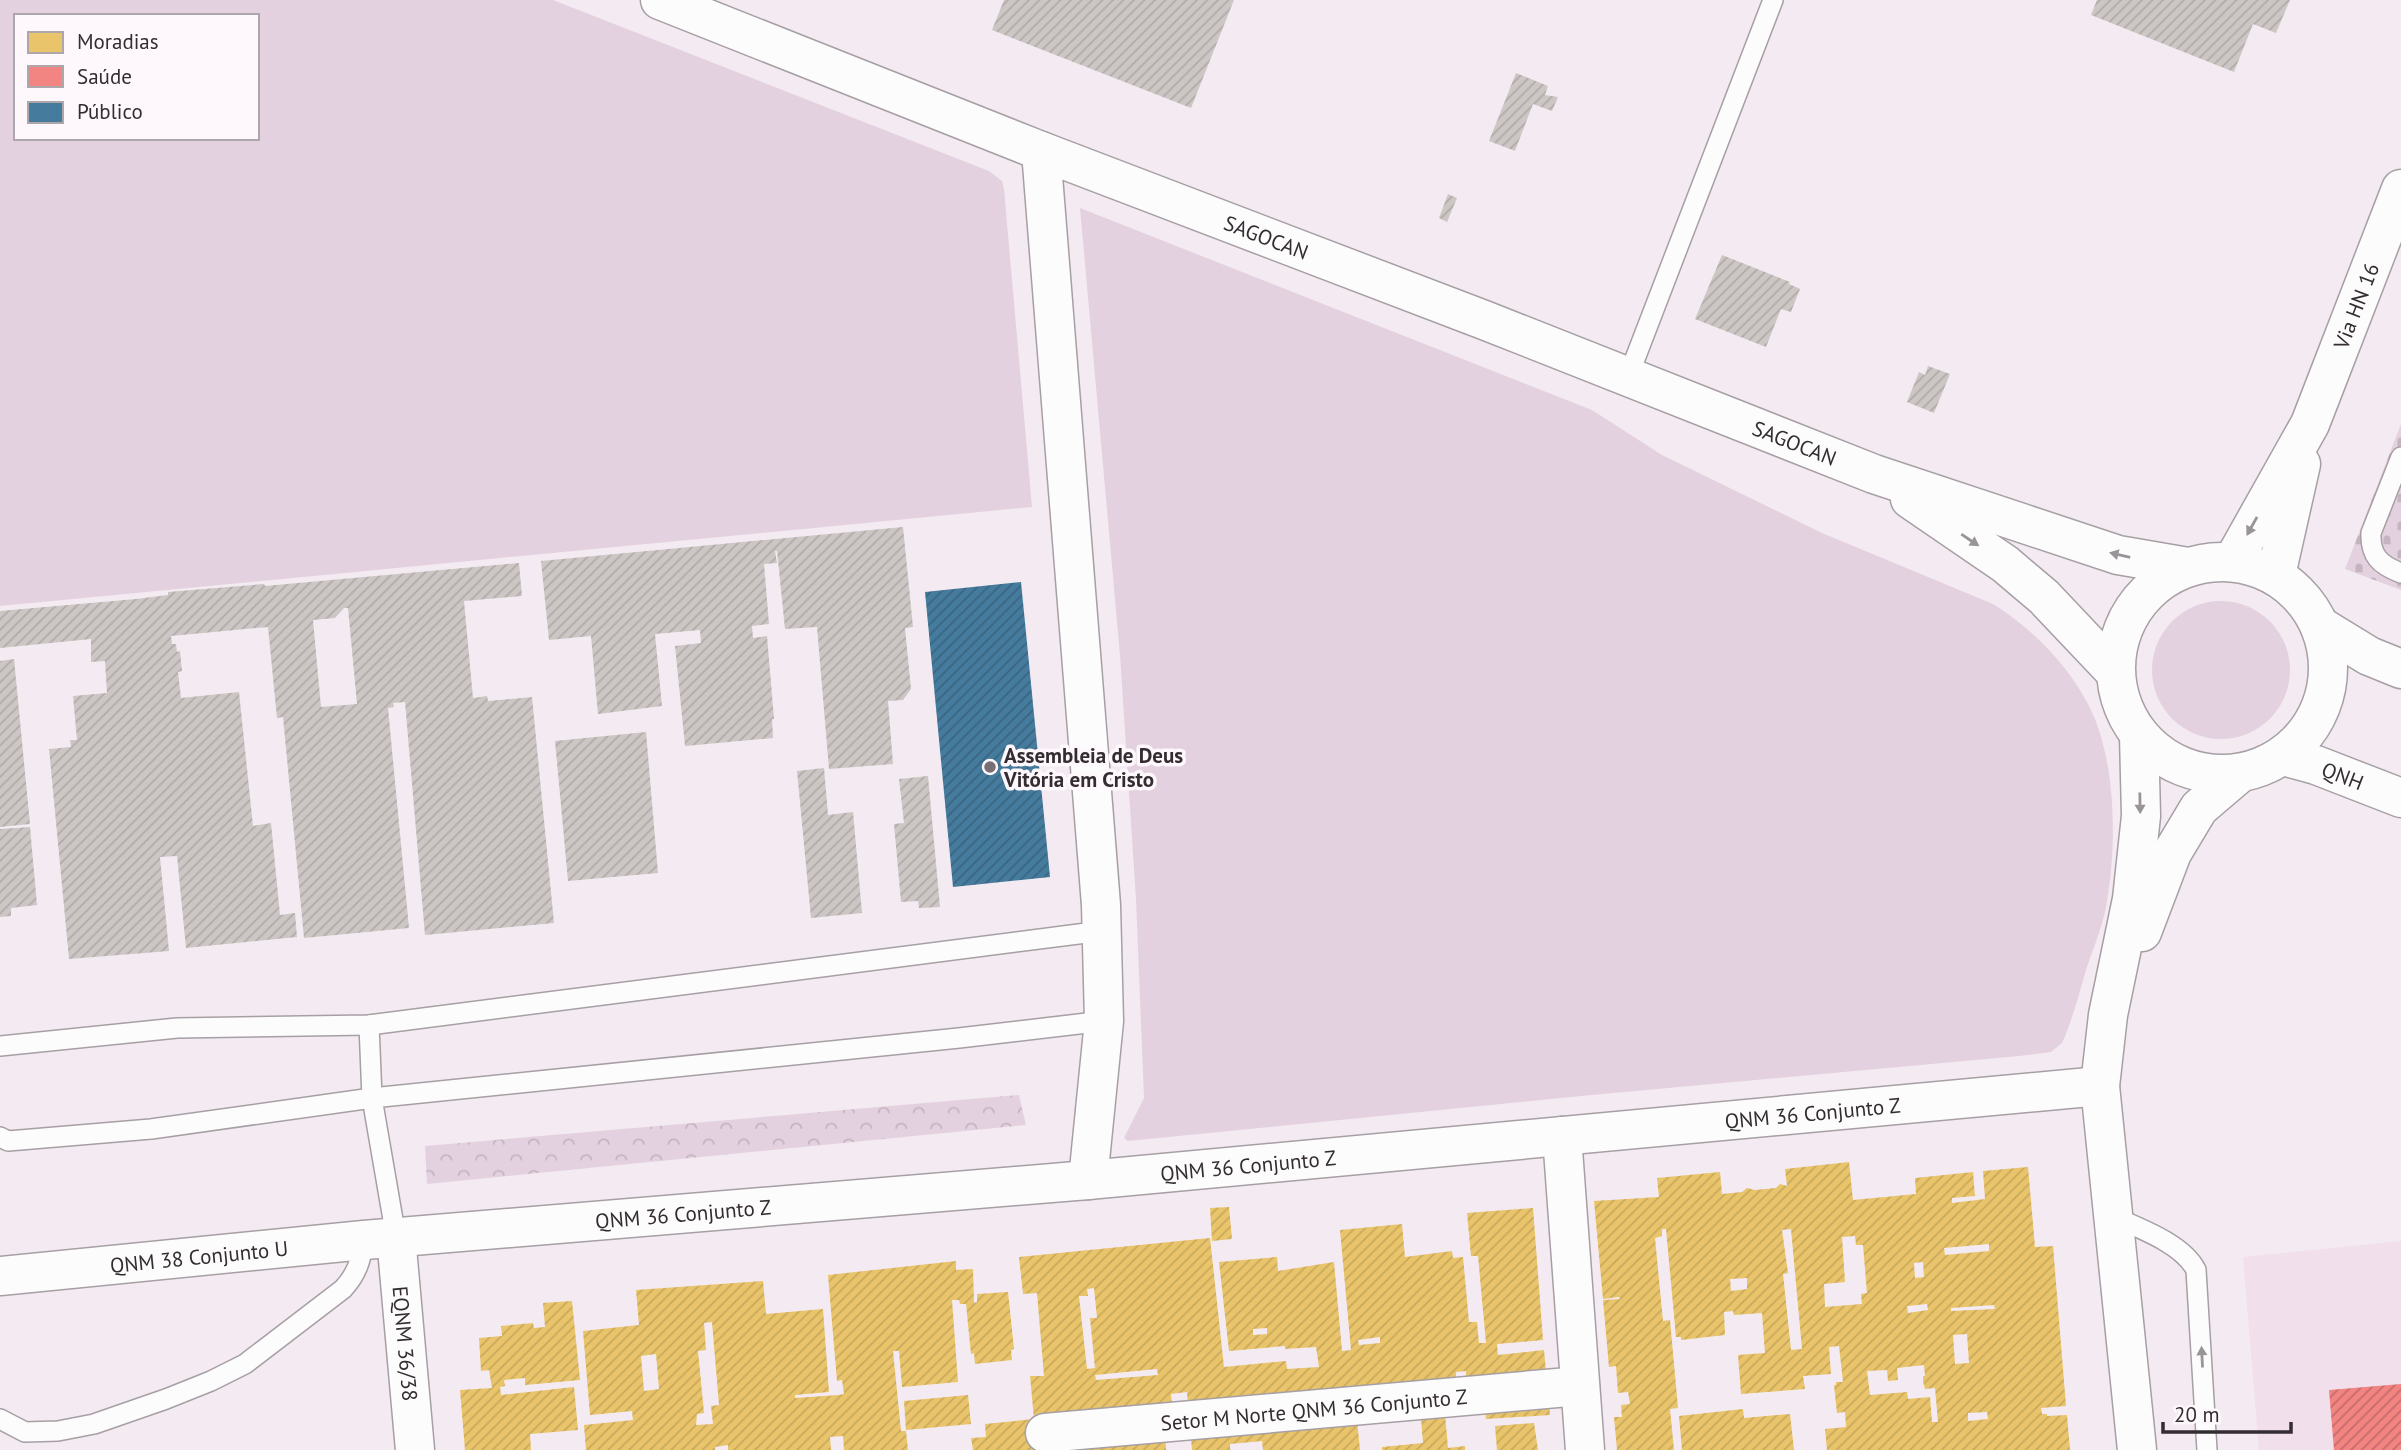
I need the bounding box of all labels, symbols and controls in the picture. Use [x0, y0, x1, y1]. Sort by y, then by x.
legend [14, 14, 259, 140]
text: Moradias [77, 28, 159, 55]
text: Saúde [77, 63, 132, 90]
text: Público [77, 98, 143, 125]
street label: SAGOCAN [1220, 209, 1312, 265]
street label: Via HN 16 [2327, 259, 2385, 354]
street label: SAGOCAN [1749, 414, 1841, 471]
one-way arrow [2246, 517, 2258, 536]
one-way arrow [1961, 533, 1979, 547]
one-way arrow [2109, 549, 2131, 560]
place label: Assembleia de Deus Vitória em Cristo [1003, 742, 1183, 793]
street label: QNH [2318, 755, 2368, 796]
marker: Assembleia de Deus Vitória em Cristo [982, 759, 998, 775]
one-way arrow [2135, 792, 2146, 814]
street label: QNM 36 Conjunto Z [1724, 1091, 1902, 1134]
street label: QNM 36 Conjunto Z [1159, 1144, 1337, 1187]
street label: QNM 36 Conjunto Z [594, 1193, 772, 1234]
street label: QNM 38 Conjunto U [109, 1234, 290, 1279]
street label: EQNM 36/38 [387, 1285, 424, 1402]
one-way arrow [2196, 1346, 2207, 1368]
street label: Setor M Norte QNM 36 Conjunto Z [1159, 1382, 1468, 1436]
scale bar [2163, 1390, 2291, 1434]
text: 20 m [2174, 1401, 2220, 1428]

